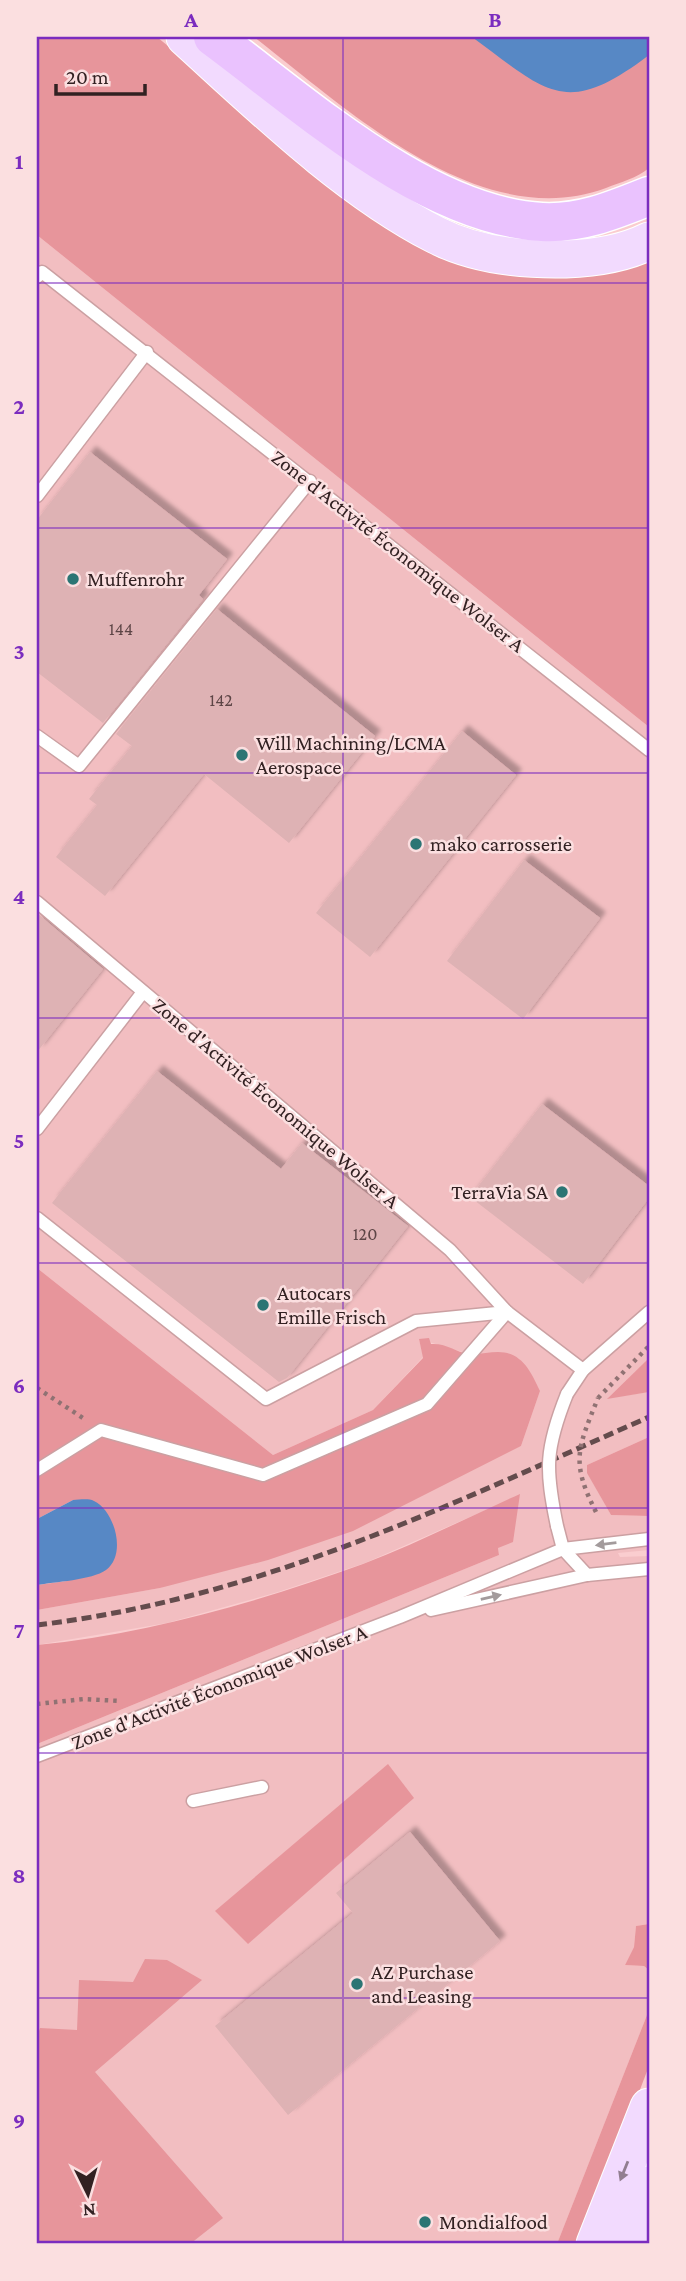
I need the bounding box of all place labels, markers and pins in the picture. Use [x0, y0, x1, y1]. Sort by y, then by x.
place label: Muffenrohr [87, 567, 185, 591]
marker: Muffenrohr [65, 571, 81, 587]
place label: Will Machining/LCMA Aerospace [256, 731, 446, 779]
marker: Will Machining/LCMA Aerospace [234, 747, 250, 763]
place label: mako carrosserie [430, 832, 572, 856]
marker: mako carrosserie [408, 836, 424, 852]
place label: TerraVia SA [451, 1180, 548, 1204]
marker: TerraVia SA [554, 1184, 570, 1200]
place label: Autocars Emille Frisch [277, 1281, 386, 1329]
marker: Autocars Emille Frisch [255, 1297, 271, 1313]
place label: AZ Purchase and Leasing [371, 1960, 473, 2008]
marker: AZ Purchase and Leasing [349, 1976, 365, 1992]
place label: Mondialfood [439, 2210, 548, 2234]
marker: Mondialfood [417, 2214, 433, 2230]

